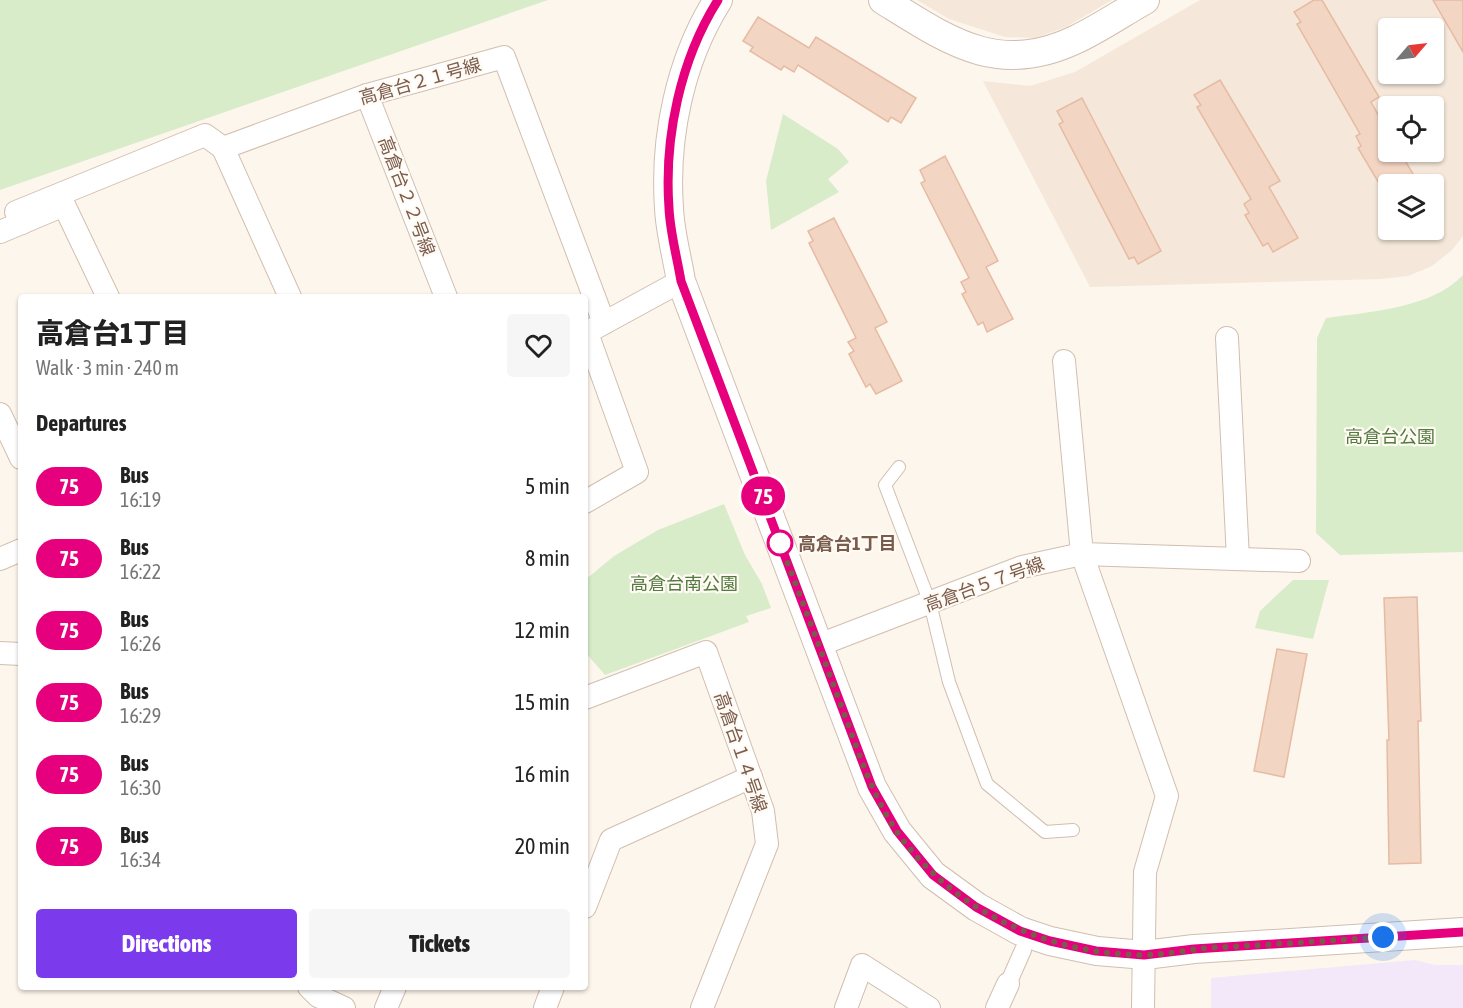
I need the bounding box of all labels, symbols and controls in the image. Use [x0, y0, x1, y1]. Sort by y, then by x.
north arrow [1378, 18, 1444, 84]
map controls [1378, 18, 1444, 240]
street label: 高倉台２１号線 [357, 54, 483, 108]
button: locate [1378, 96, 1444, 162]
street label: 高倉台２２号線 [375, 133, 439, 259]
button: layers [1378, 174, 1444, 240]
button: heart [507, 314, 570, 377]
text: 高倉台1丁目 [36, 317, 189, 349]
text: Walk · 3 min · 240 m [36, 356, 179, 379]
text: Departures [36, 410, 126, 436]
park label: 高倉台公園 [1345, 426, 1435, 447]
text: Bus [120, 462, 149, 488]
text: 5 min [525, 473, 570, 499]
text: 75 [59, 474, 79, 498]
line badge: 75 [736, 476, 790, 516]
text: 75 [753, 484, 773, 508]
text: 16:19 [120, 488, 161, 511]
marker: 高倉台1丁目 [767, 530, 793, 556]
place label: 高倉台1丁目 [798, 533, 896, 554]
text: Bus [120, 534, 149, 560]
text: 8 min [525, 545, 570, 571]
text: 75 [59, 546, 79, 570]
street label: 高倉台５７号線 [921, 553, 1047, 615]
text: 16:22 [120, 560, 161, 583]
park label: 高倉台南公園 [630, 573, 738, 594]
text: Bus [120, 606, 149, 632]
text: 12 min [515, 617, 570, 643]
text: 75 [59, 618, 79, 642]
text: 16:26 [120, 632, 161, 655]
text: Bus [120, 678, 149, 704]
text: 15 min [515, 689, 570, 715]
street label: 高倉台１４号線 [711, 689, 771, 815]
text: 75 [59, 690, 79, 714]
text: 16:29 [120, 704, 161, 727]
text: Bus [120, 750, 149, 776]
text: 16 min [515, 761, 570, 787]
text: 75 [59, 762, 79, 786]
text: 16:30 [120, 776, 161, 799]
text: Bus [120, 822, 149, 848]
text: 20 min [515, 833, 570, 859]
text: 75 [59, 834, 79, 858]
text: 16:34 [120, 848, 161, 871]
button: Directions [36, 909, 297, 978]
button: Tickets [309, 909, 570, 978]
your location [1368, 922, 1398, 952]

